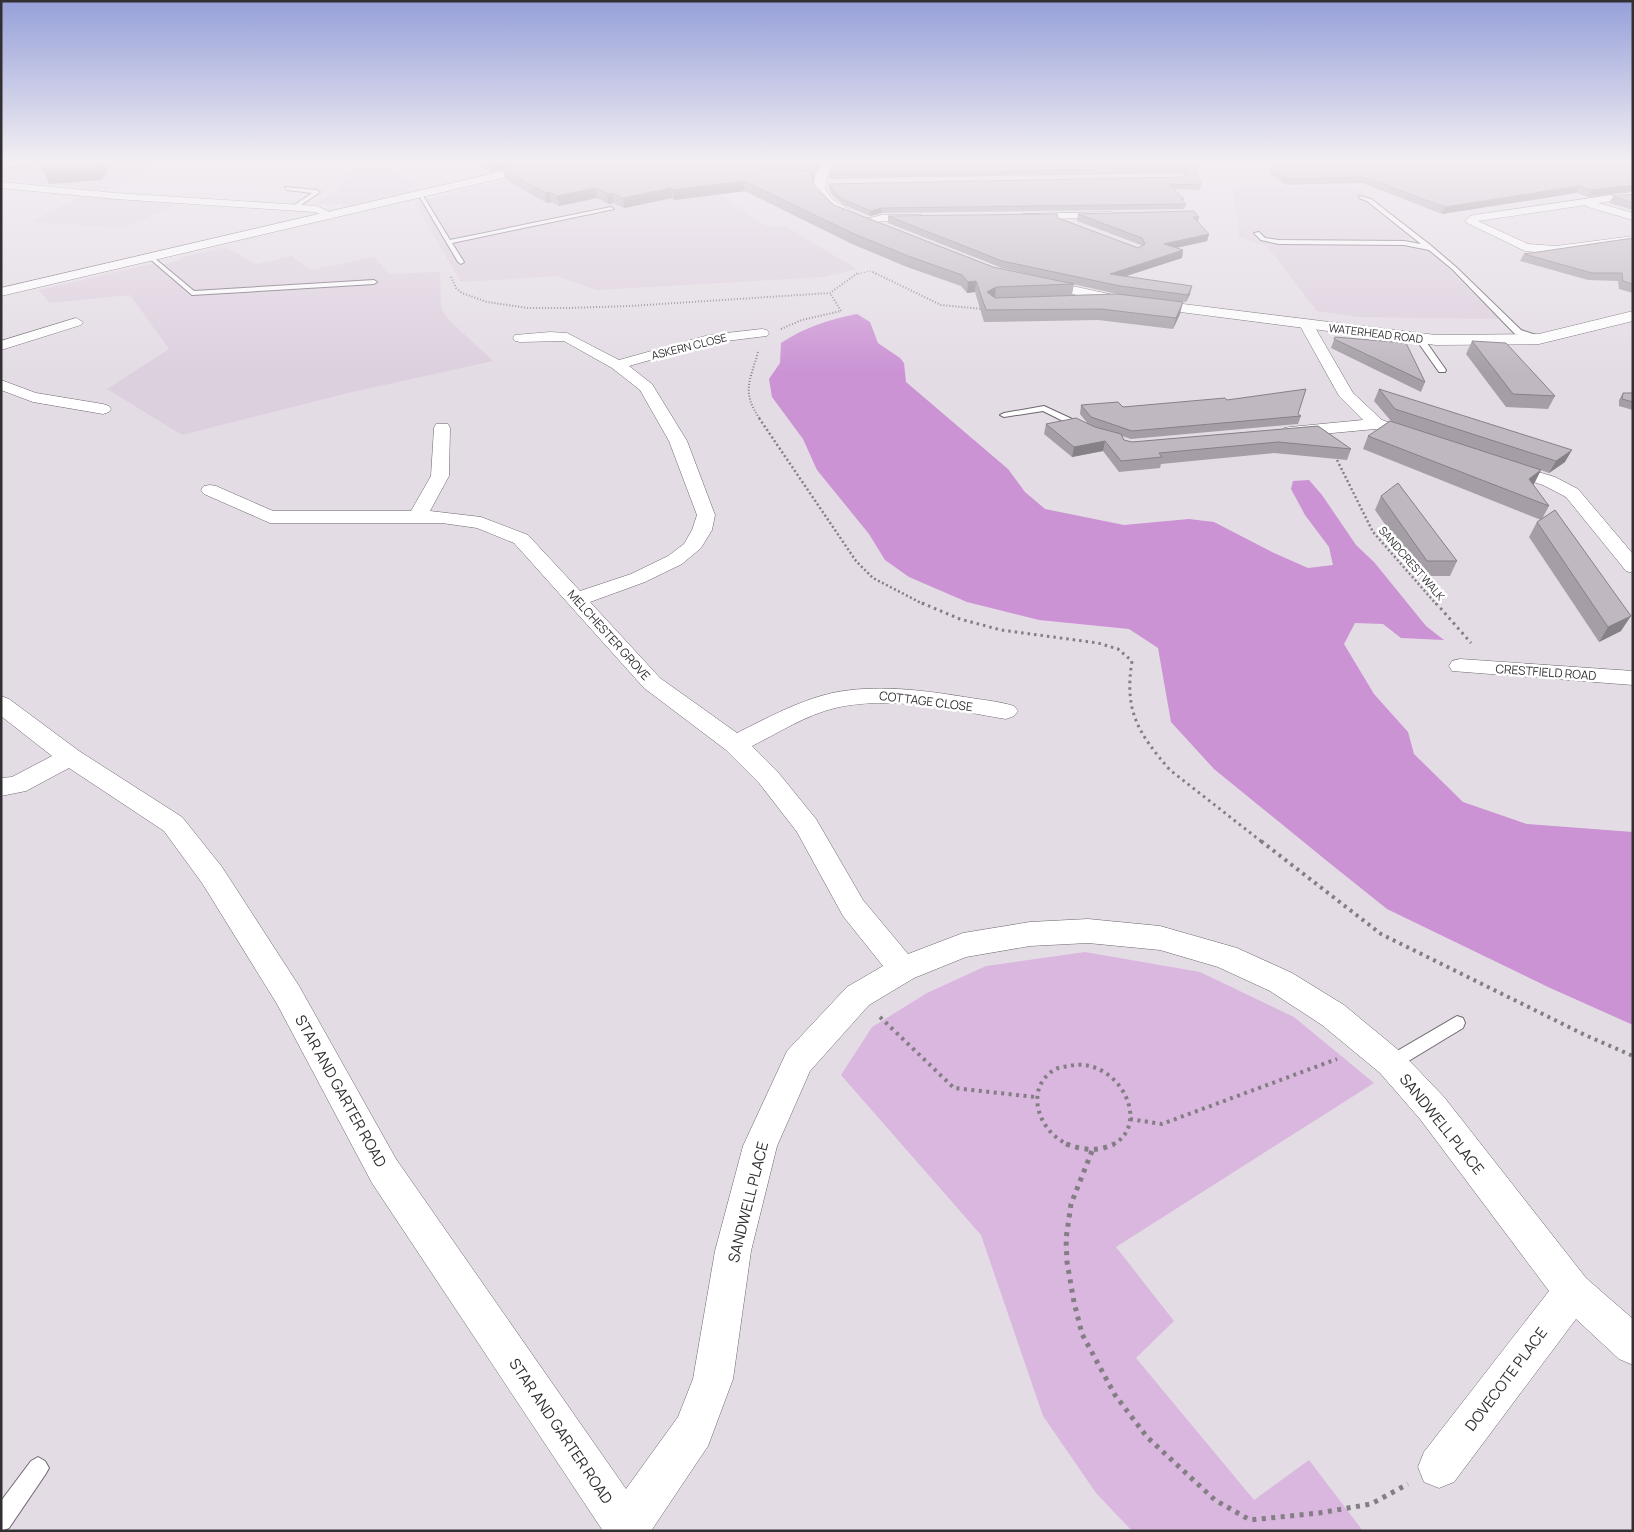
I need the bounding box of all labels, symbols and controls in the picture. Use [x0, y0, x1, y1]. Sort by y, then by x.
street label: WATERHEAD ROAD [1328, 320, 1424, 346]
street label: ASKERN CLOSE [650, 329, 728, 363]
street label: SANDCREST WALK [1376, 523, 1449, 603]
street label: MELCHESTER GROVE [564, 586, 654, 684]
street label: CRESTFIELD ROAD [1495, 660, 1597, 684]
street label: COTTAGE CLOSE [878, 687, 974, 715]
street label: STAR AND GARTER ROAD [290, 1011, 392, 1171]
street label: SANDWELL PLACE [1395, 1069, 1489, 1179]
street label: SANDWELL PLACE [723, 1139, 773, 1265]
street label: DOVECOTE PLACE [1460, 1323, 1552, 1435]
street label: STAR AND GARTER ROAD [504, 1354, 618, 1508]

